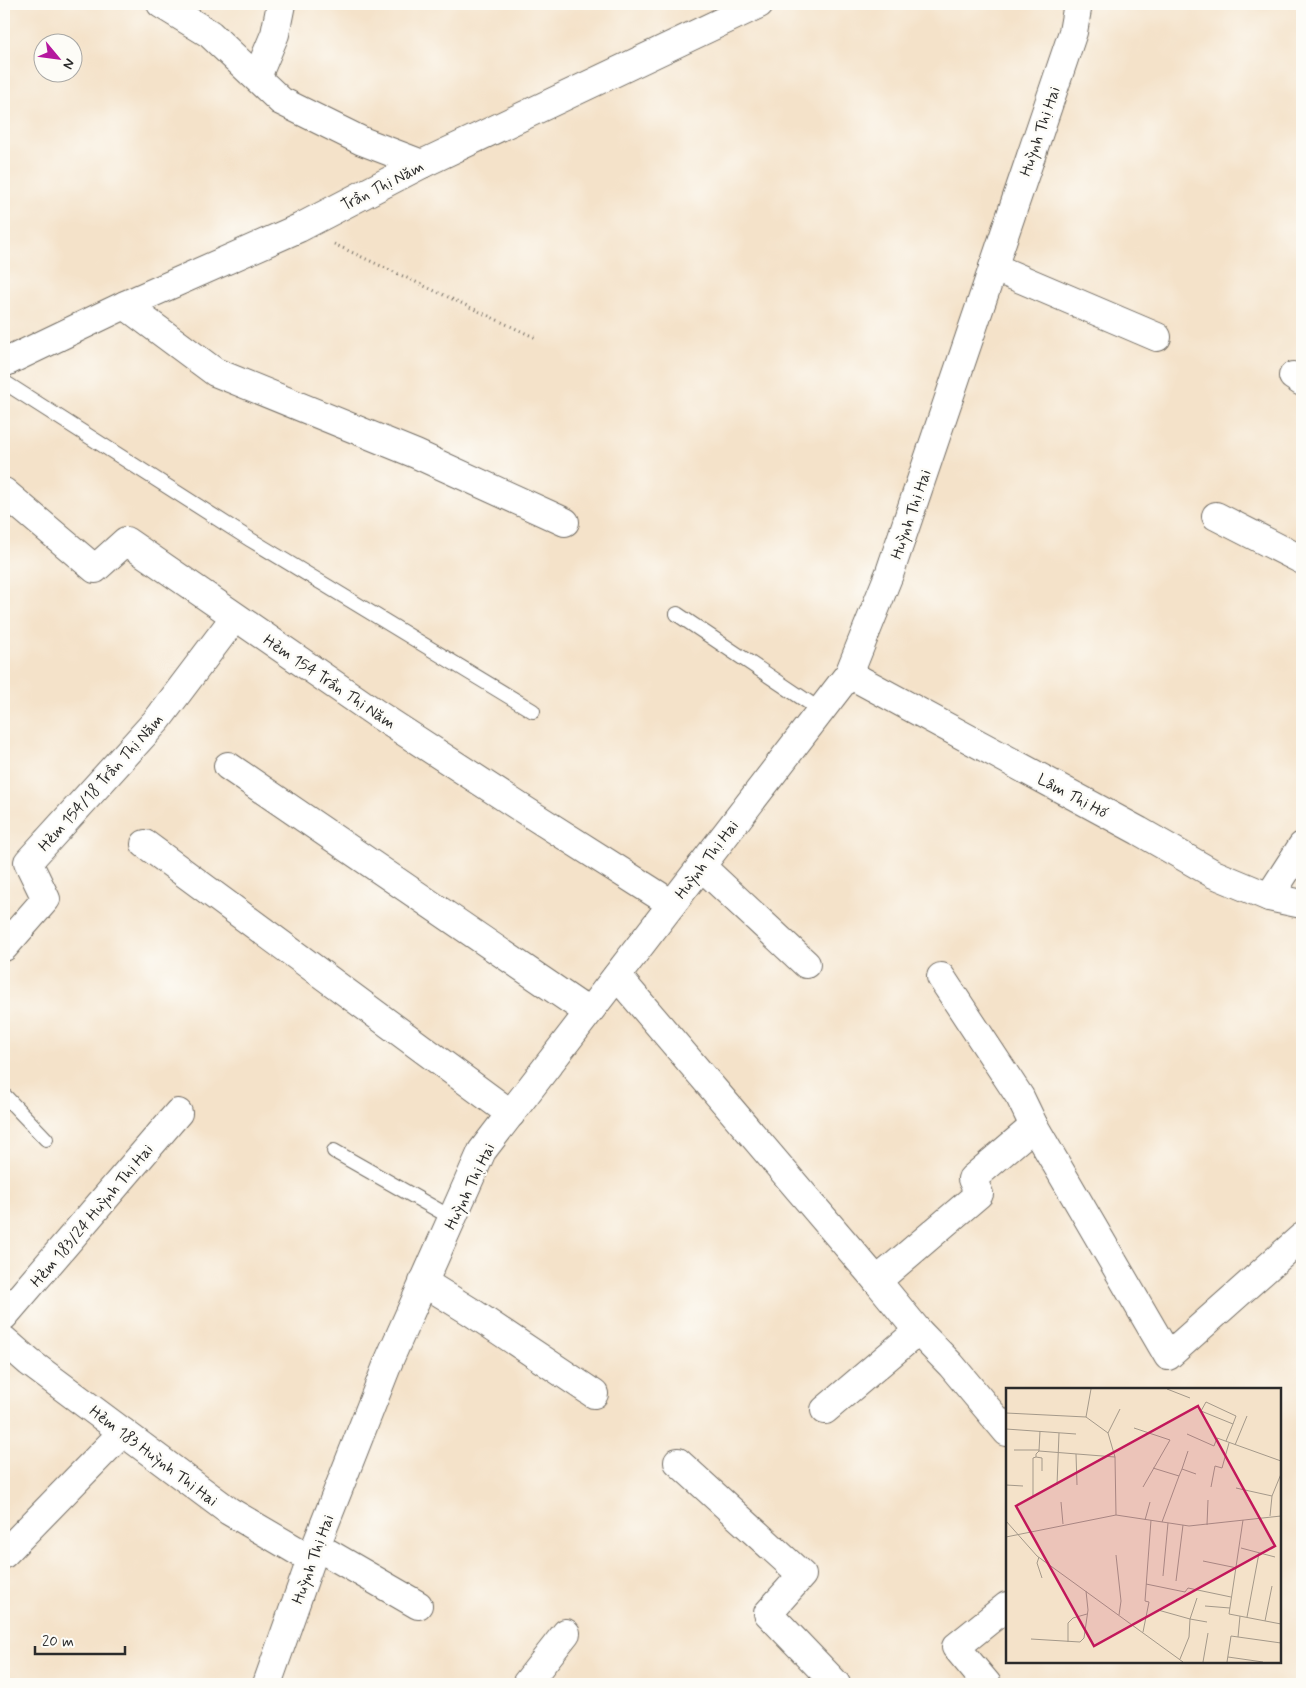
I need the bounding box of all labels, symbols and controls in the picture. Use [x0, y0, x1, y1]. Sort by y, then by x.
north arrow [32, 32, 82, 82]
text: N [58, 55, 79, 72]
street label: Huỳnh Thị Hai [1015, 84, 1066, 179]
street label: Trần Thị Năm [338, 156, 428, 216]
street label: Huỳnh Thị Hai [886, 467, 937, 562]
street label: Hẻm 154 Trần Thị Năm [259, 630, 399, 734]
street label: Hẻm 154/18 Trần Thị Năm [34, 710, 168, 856]
street label: Lâm Thị Hố [1033, 769, 1111, 824]
street label: Huỳnh Thị Hai [671, 816, 744, 904]
street label: Hẻm 183/24 Huỳnh Thị Hai [26, 1140, 158, 1292]
street label: Huỳnh Thị Hai [440, 1140, 500, 1233]
inset map [1006, 1388, 1281, 1663]
street label: Hẻm 183 Huỳnh Thị Hai [85, 1401, 222, 1511]
street label: Huỳnh Thị Hai [288, 1512, 339, 1607]
scale bar [35, 1623, 125, 1655]
text: 20 m [42, 1632, 74, 1652]

